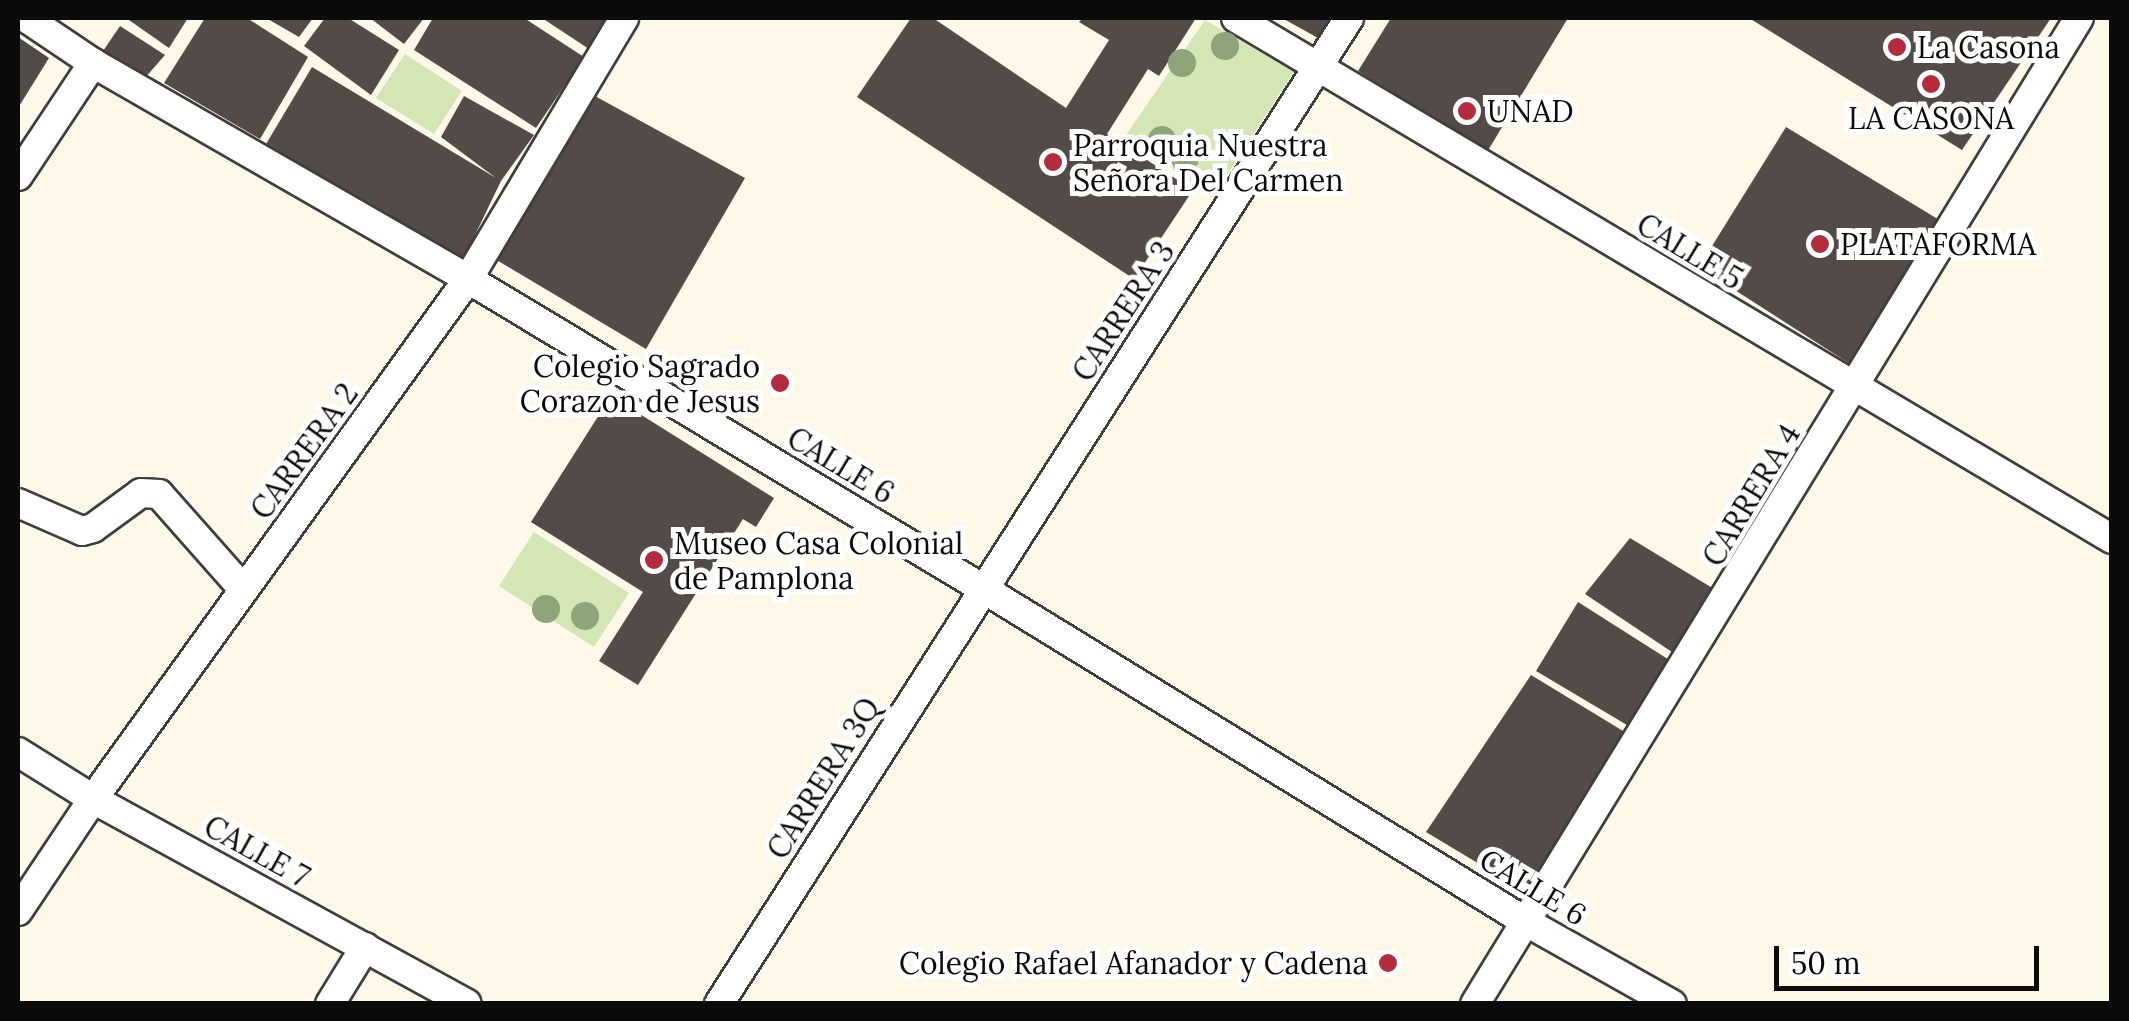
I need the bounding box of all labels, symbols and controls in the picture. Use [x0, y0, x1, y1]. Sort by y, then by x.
place label: La Casona [1917, 29, 2060, 65]
marker: La Casona [1886, 36, 1908, 58]
marker: LA CASONA [1920, 73, 1942, 95]
place label: UNAD [1487, 93, 1574, 129]
marker: UNAD [1456, 100, 1478, 122]
place label: LA CASONA [1848, 100, 2014, 136]
place label: Parroquia Nuestra Señora Del Carmen [1073, 127, 1344, 198]
marker: Parroquia Nuestra Señora Del Carmen [1042, 151, 1064, 173]
street label: CALLE 5 [1631, 205, 1749, 297]
place label: PLATAFORMA [1840, 226, 2036, 262]
marker: PLATAFORMA [1809, 233, 1831, 255]
street label: CARRERA 3 [1064, 234, 1182, 388]
place label: Colegio Sagrado Corazon de Jesus [520, 348, 760, 418]
marker: Colegio Sagrado Corazon de Jesus [769, 372, 791, 394]
street label: CARRERA 2 [243, 376, 365, 526]
street label: CARRERA 4 [1695, 418, 1807, 572]
street label: CALLE 6 [781, 419, 901, 511]
place label: Museo Casa Colonial de Pamplona [674, 525, 963, 596]
marker: Museo Casa Colonial de Pamplona [643, 549, 665, 571]
street label: CARRERA 3Q [759, 691, 887, 865]
street label: CALLE 7 [198, 807, 316, 895]
street label: CALLE 6 [1473, 841, 1593, 933]
scale bar [1779, 926, 2044, 988]
text: 50 m [1791, 944, 1861, 982]
place label: Colegio Rafael Afanador y Cadena [899, 945, 1368, 981]
marker: Colegio Rafael Afanador y Cadena [1377, 952, 1399, 974]

